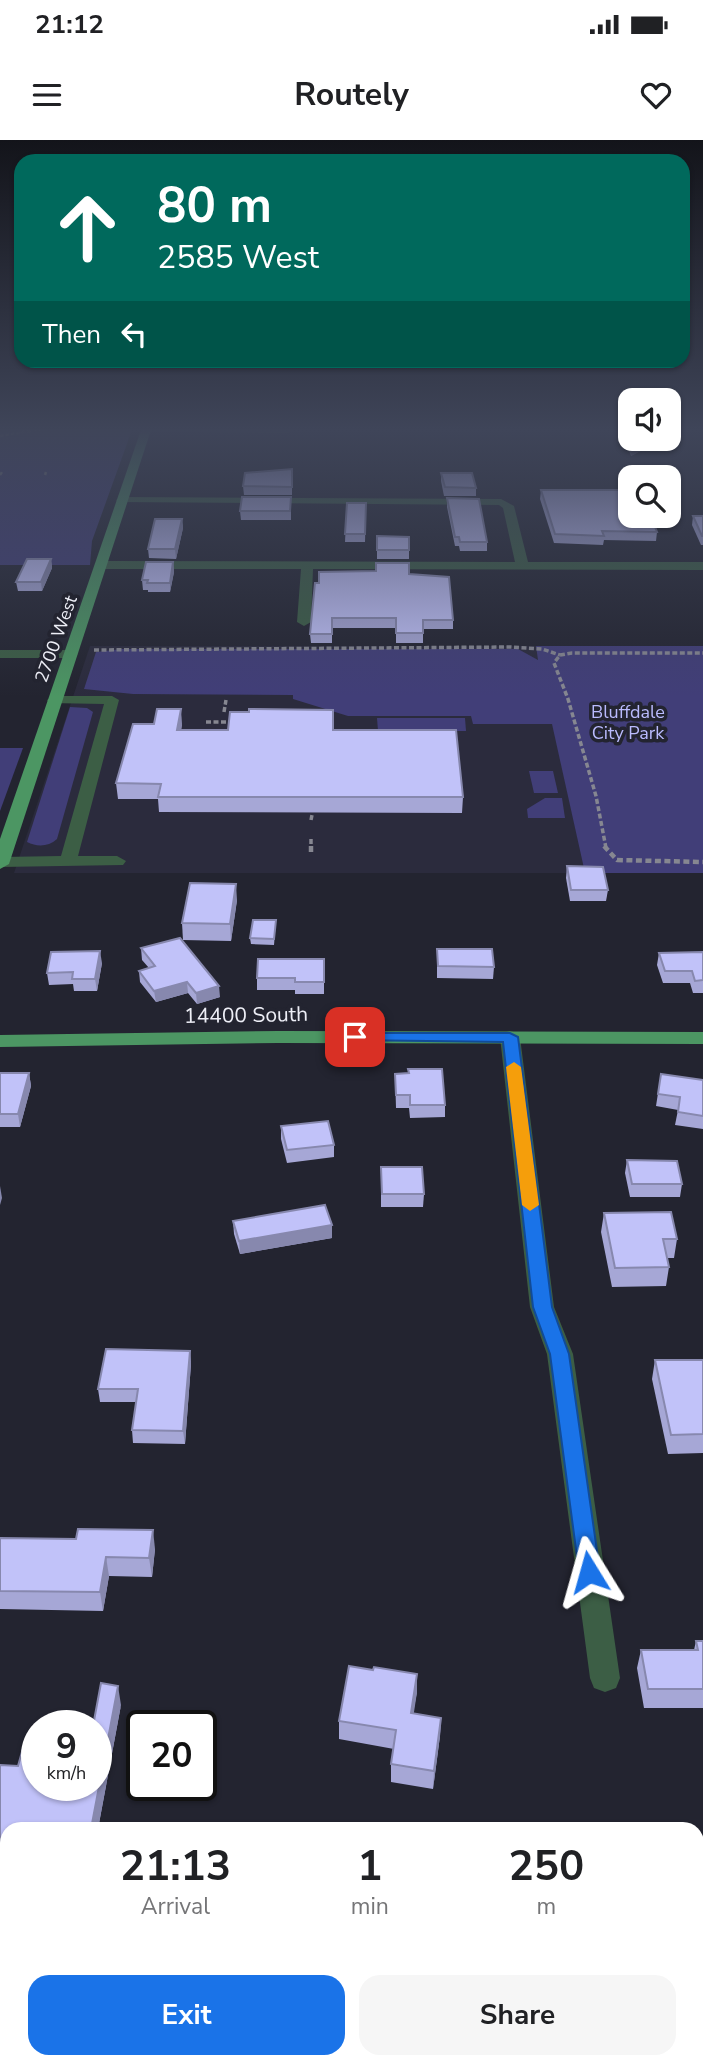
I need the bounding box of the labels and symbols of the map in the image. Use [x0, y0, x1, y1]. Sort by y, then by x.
street label: 2700 West [29, 591, 83, 686]
park label: Bluffdale City Park [591, 700, 665, 745]
street label: 14400 South [184, 1000, 308, 1030]
pin [325, 1007, 385, 1067]
position arrow [552, 1535, 626, 1609]
speed limit sign: 20 [126, 1710, 217, 1801]

